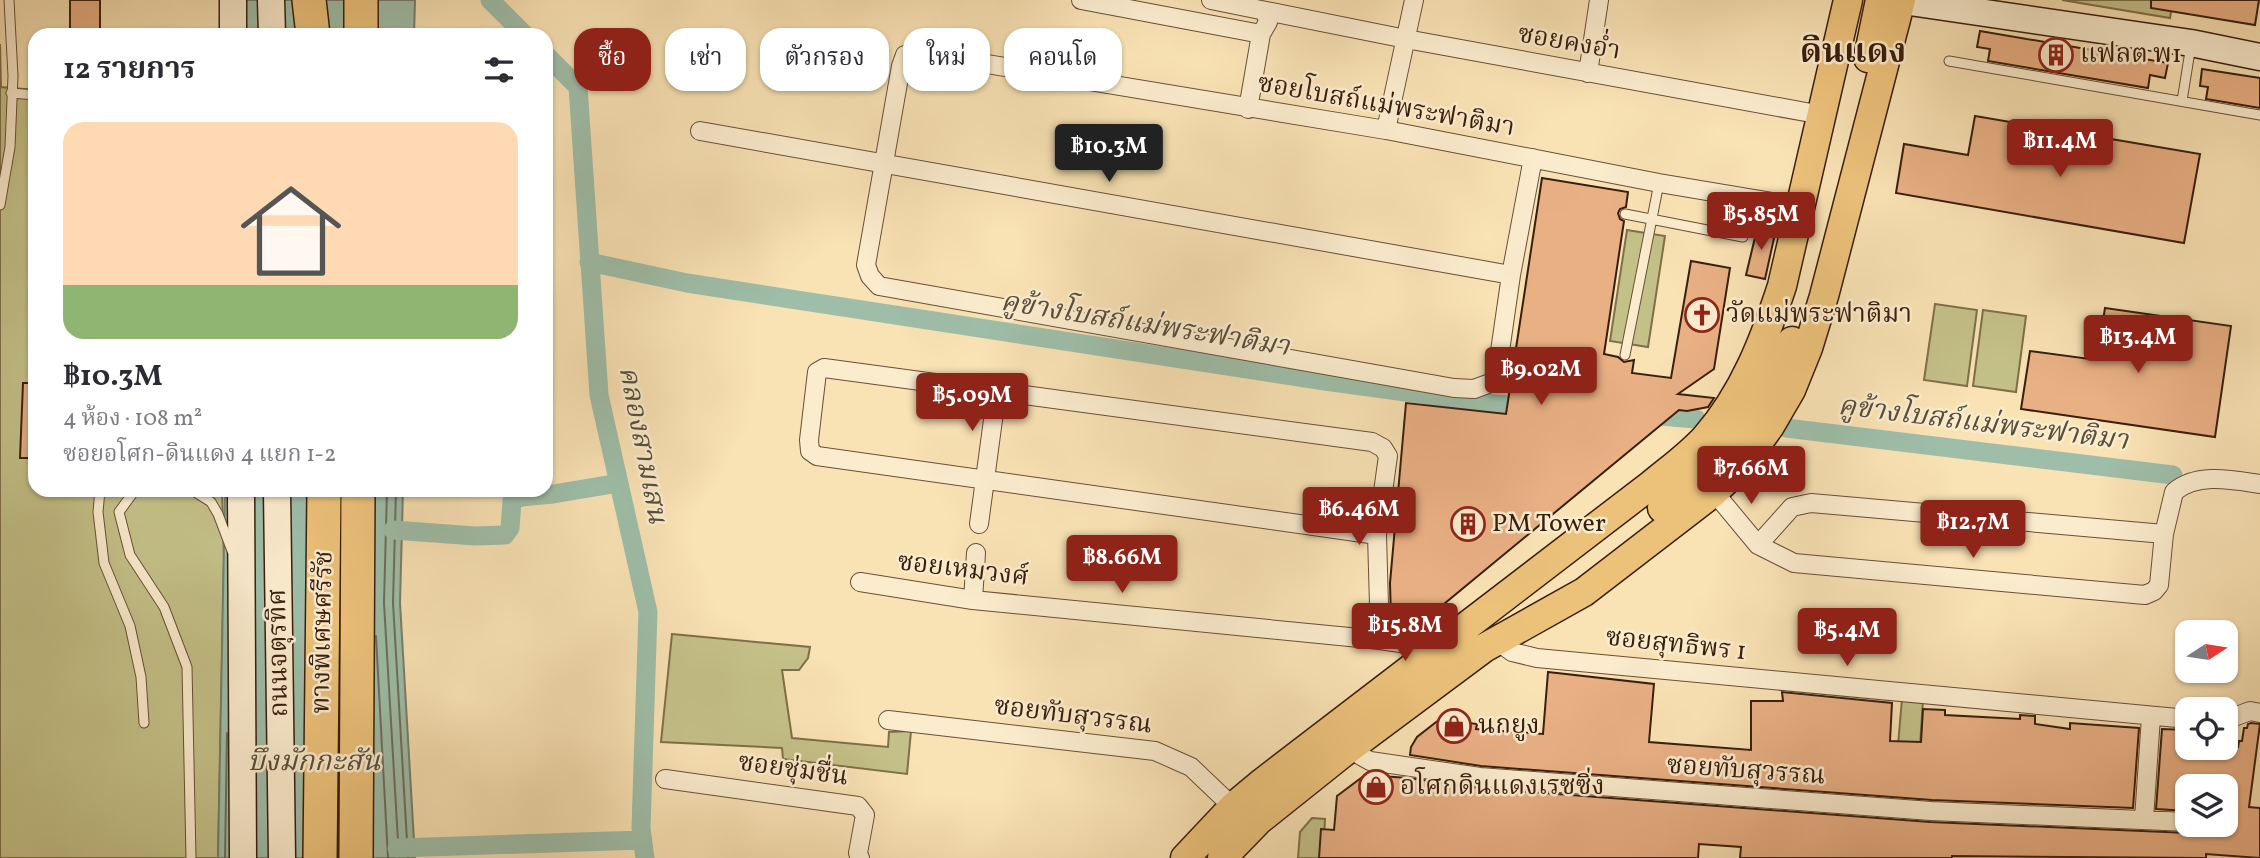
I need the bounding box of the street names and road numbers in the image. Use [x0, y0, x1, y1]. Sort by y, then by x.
street label: ซอยคงอ่ำ [1515, 13, 1624, 70]
street label: ซอยโบสถ์แม่พระฟาติมา [1255, 64, 1518, 146]
street label: ซอยเหมวงศ์ [895, 544, 1031, 596]
street label: ทางพิเศษศรีรัช [304, 550, 342, 714]
street label: ถนนจตุรทิศ [260, 588, 298, 718]
street label: ซอยสุทธิพร 1 [1604, 620, 1748, 670]
street label: ซอยทับสุวรรณ [992, 688, 1154, 744]
street label: ซอยชุ่มชื่น [736, 742, 851, 796]
street label: ซอยทับสุวรรณ [1666, 748, 1826, 794]

